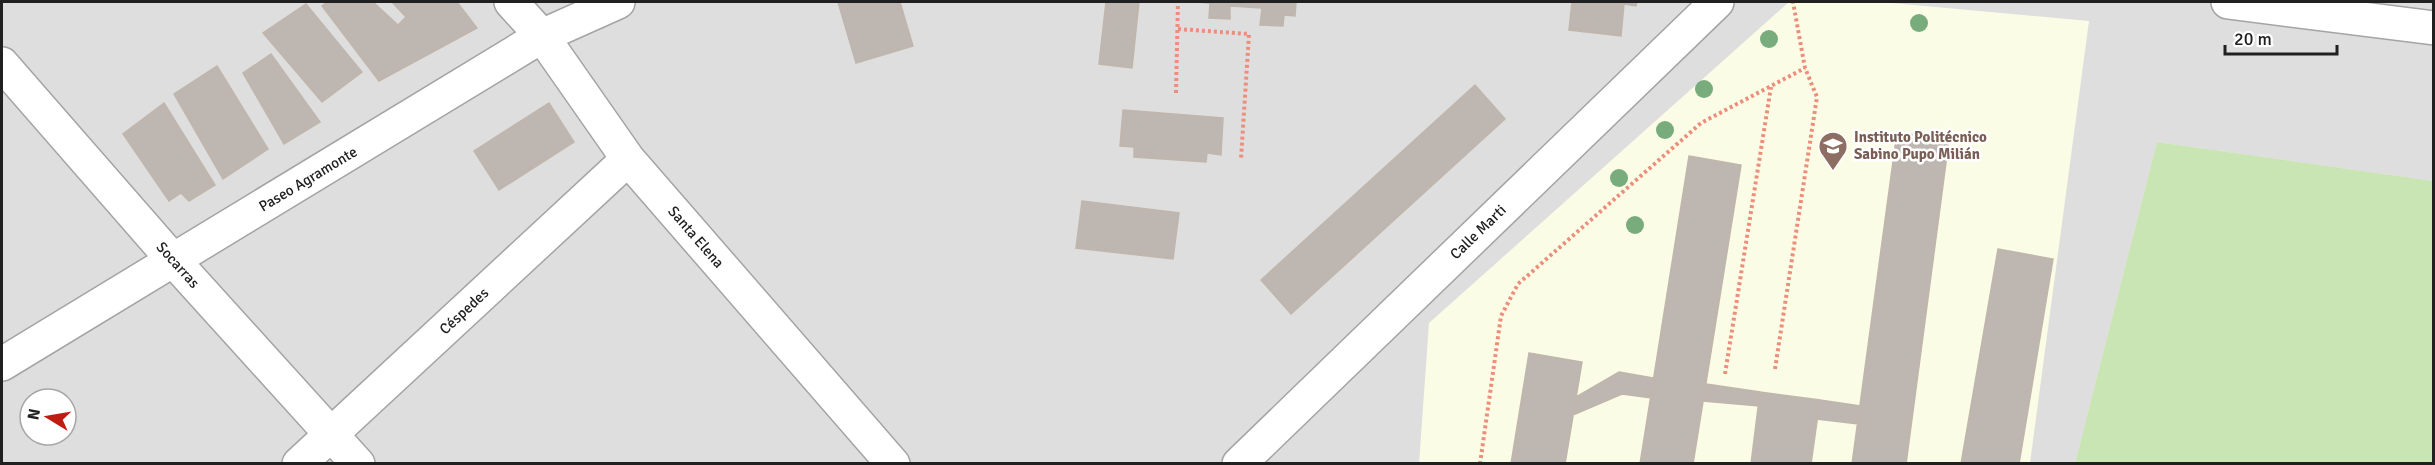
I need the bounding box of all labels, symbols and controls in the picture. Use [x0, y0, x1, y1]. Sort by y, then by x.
scale bar [2225, 18, 2338, 56]
text: 20 m [2234, 28, 2272, 50]
place label: Instituto Politécnico Sabino Pupo Milián [1854, 128, 1987, 163]
school or university icon: Instituto Politécnico Sabino Pupo Milián [1817, 130, 1849, 172]
street label: Paseo Agramonte [256, 143, 360, 215]
street label: Calle Marti [1446, 201, 1510, 263]
street label: Santa Elena [664, 202, 728, 272]
street label: Socarras [153, 238, 204, 292]
street label: Céspedes [436, 283, 493, 338]
north arrow [18, 387, 78, 447]
text: N [23, 407, 45, 422]

